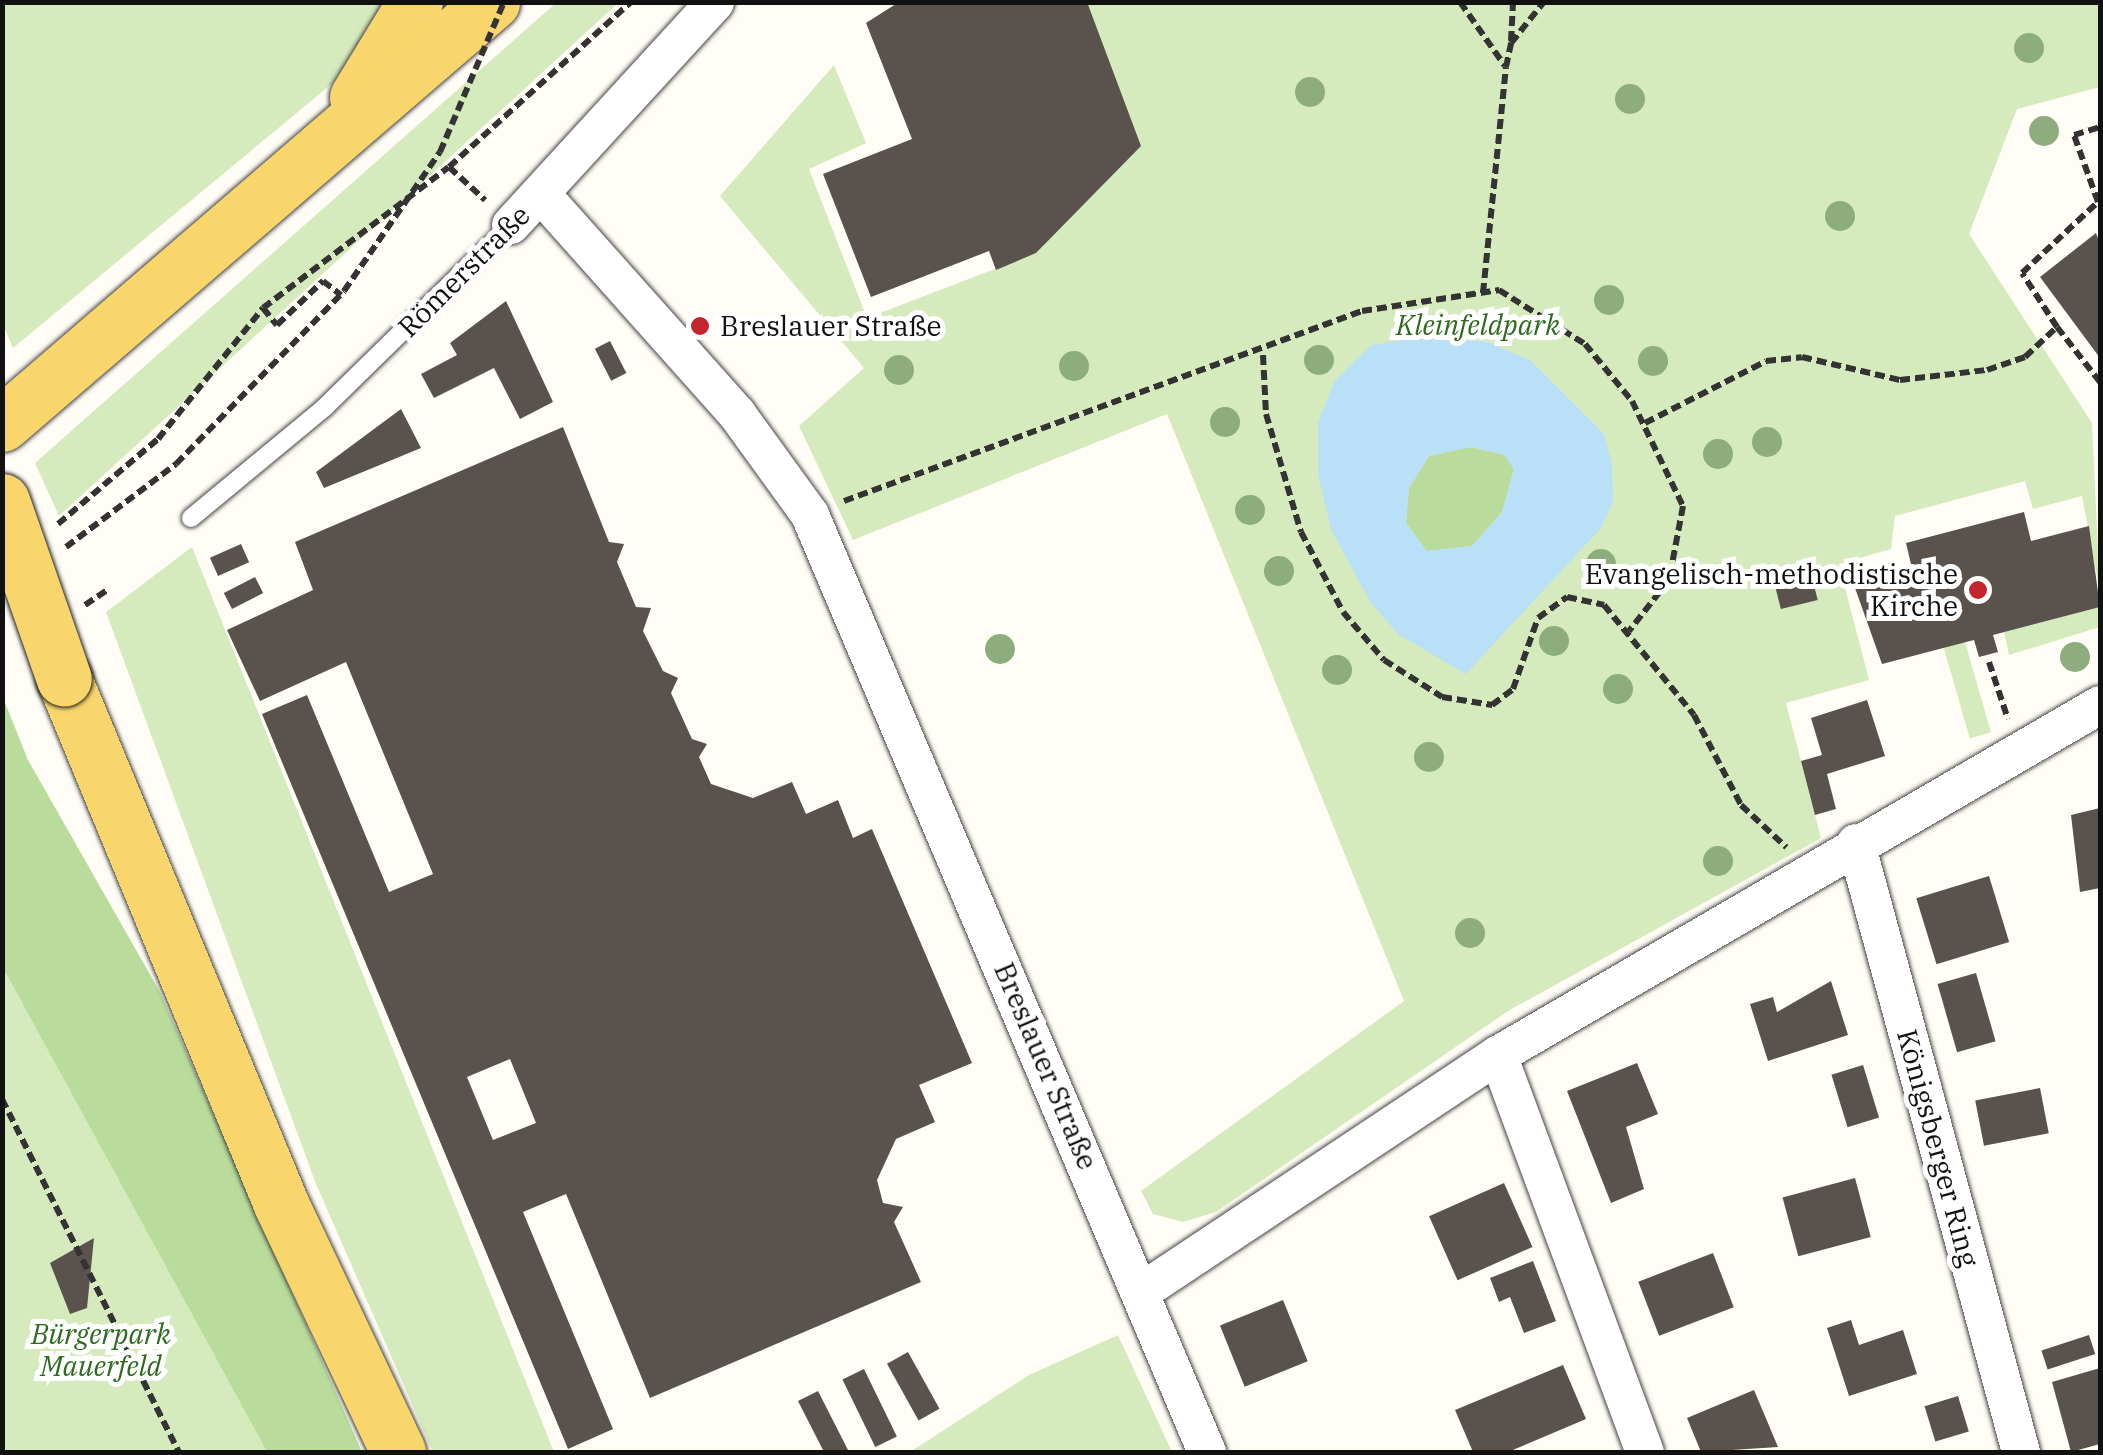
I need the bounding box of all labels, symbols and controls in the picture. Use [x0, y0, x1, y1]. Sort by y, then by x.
street label: Römerstraße [391, 198, 537, 344]
park label: Kleinfeldpark [1396, 308, 1560, 342]
place label: Breslauer Straße [720, 309, 942, 343]
marker: Breslauer Straße [689, 315, 711, 337]
place label: Evangelisch-methodistische Kirche [1585, 557, 1958, 623]
marker: Evangelisch-methodistische Kirche [1967, 579, 1989, 601]
street label: Breslauer Straße [987, 957, 1105, 1175]
street label: Königsberger Ring [1890, 1025, 1986, 1271]
park label: Bürgerpark Mauerfeld [31, 1317, 171, 1383]

